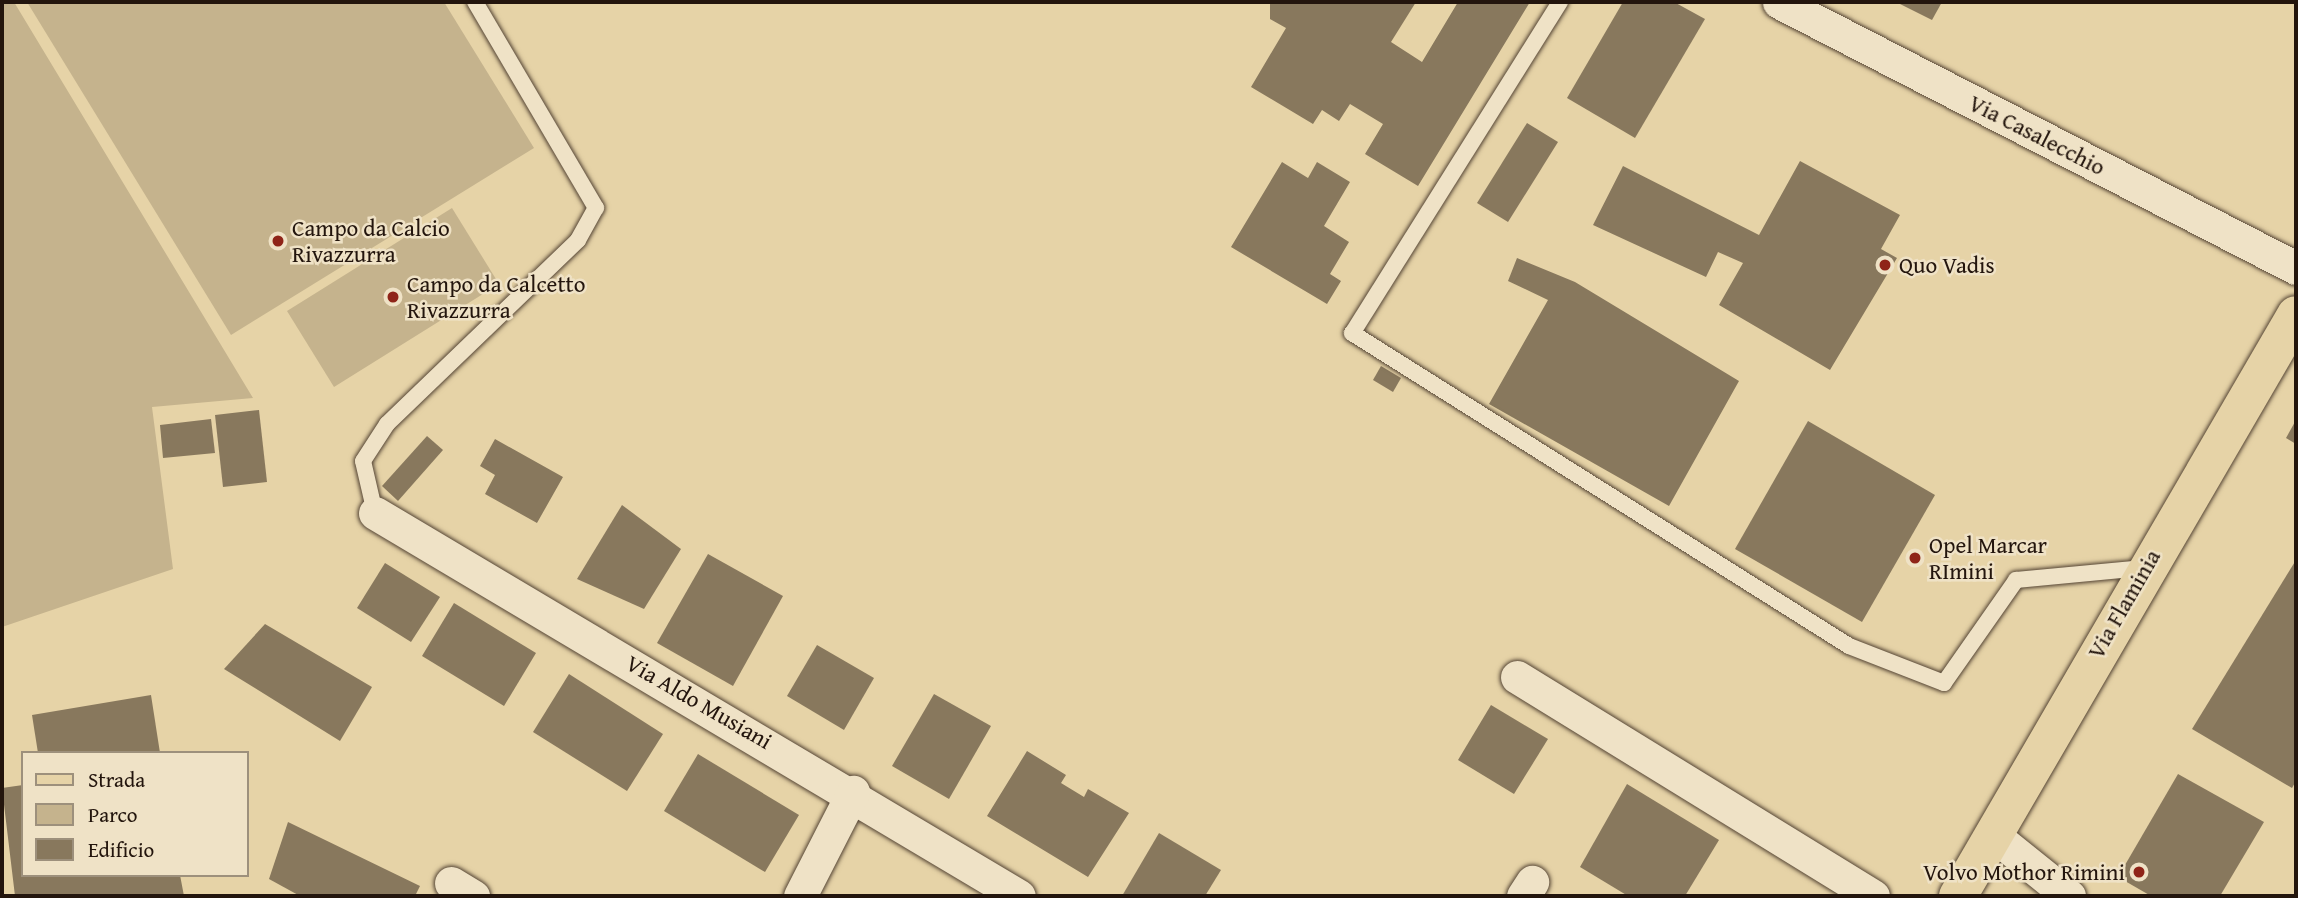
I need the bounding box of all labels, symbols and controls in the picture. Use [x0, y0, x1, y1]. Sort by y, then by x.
street label: Via Casalecchio [1964, 89, 2110, 181]
place label: Campo da Calcio Rivazzurra [292, 214, 450, 268]
marker: Campo da Calcio Rivazzurra [270, 233, 286, 249]
place label: Quo Vadis [1899, 251, 1995, 279]
marker: Quo Vadis [1877, 257, 1893, 273]
place label: Campo da Calcetto Rivazzurra [407, 270, 585, 324]
marker: Campo da Calcetto Rivazzurra [385, 289, 401, 305]
place label: Opel Marcar RImini [1929, 531, 2047, 585]
street label: Via Flaminia [2082, 544, 2166, 664]
marker: Opel Marcar RImini [1907, 550, 1923, 566]
street label: Via Aldo Musiani [621, 649, 777, 755]
legend [21, 751, 248, 877]
text: Strada [88, 764, 145, 795]
text: Parco [88, 799, 138, 830]
text: Edificio [88, 834, 154, 865]
place label: Volvo Mothor Rimini [1923, 858, 2125, 886]
marker: Volvo Mothor Rimini [2131, 864, 2147, 880]

